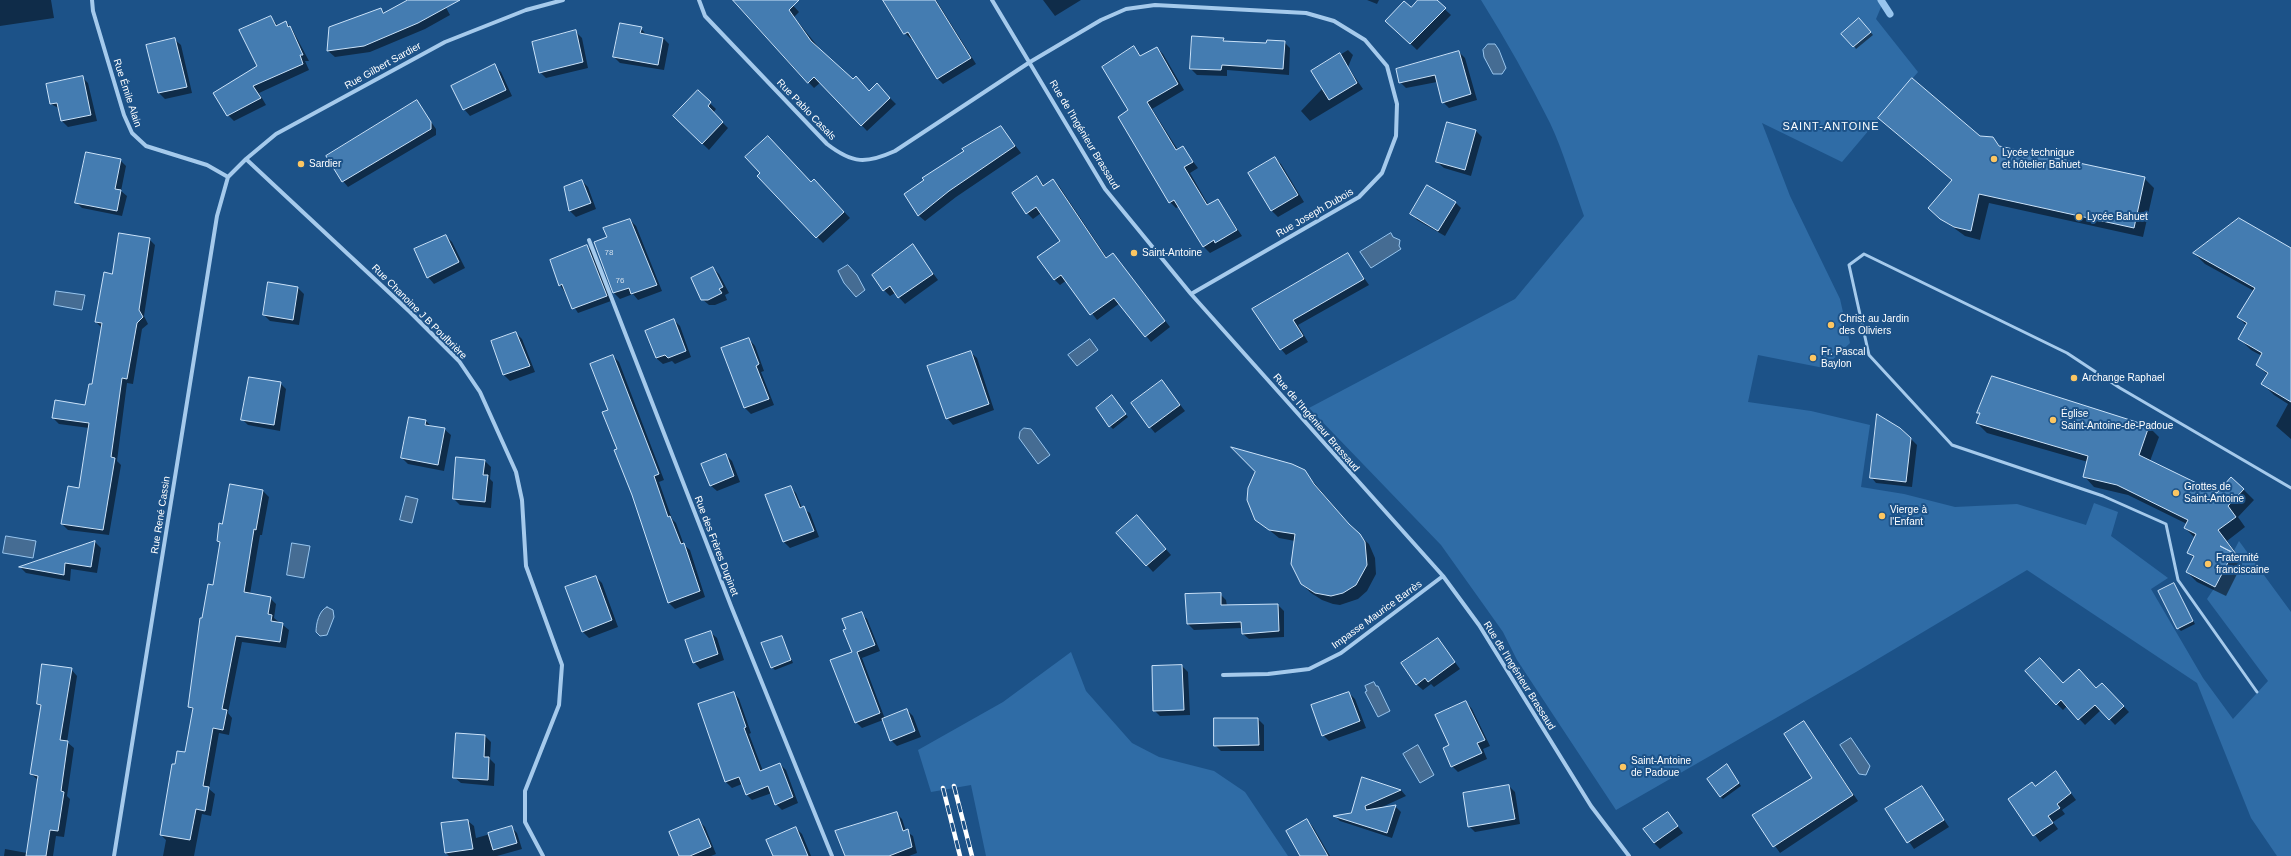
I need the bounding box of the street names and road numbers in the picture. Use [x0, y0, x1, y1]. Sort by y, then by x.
street label: Rue Gilbert Sardier [343, 40, 423, 92]
street label: Rue Émile Alain [110, 57, 144, 129]
street label: Rue Pablo Casals [774, 77, 838, 143]
street label: Rue de l'Ingénieur Brassaud [1046, 78, 1122, 192]
street label: Rue Joseph Dubois [1274, 186, 1356, 240]
street label: Rue Chanoine J B Poulbrière [369, 262, 469, 362]
street label: Rue de l'Ingénieur Brassaud [1270, 372, 1362, 474]
street label: Rue René Cassin [149, 475, 173, 555]
street label: Rue des Frères Dupinet [691, 494, 741, 598]
street label: Impasse Maurice Barrès [1330, 578, 1424, 652]
street label: Rue de l'Ingénieur Brassaud [1481, 619, 1557, 733]

